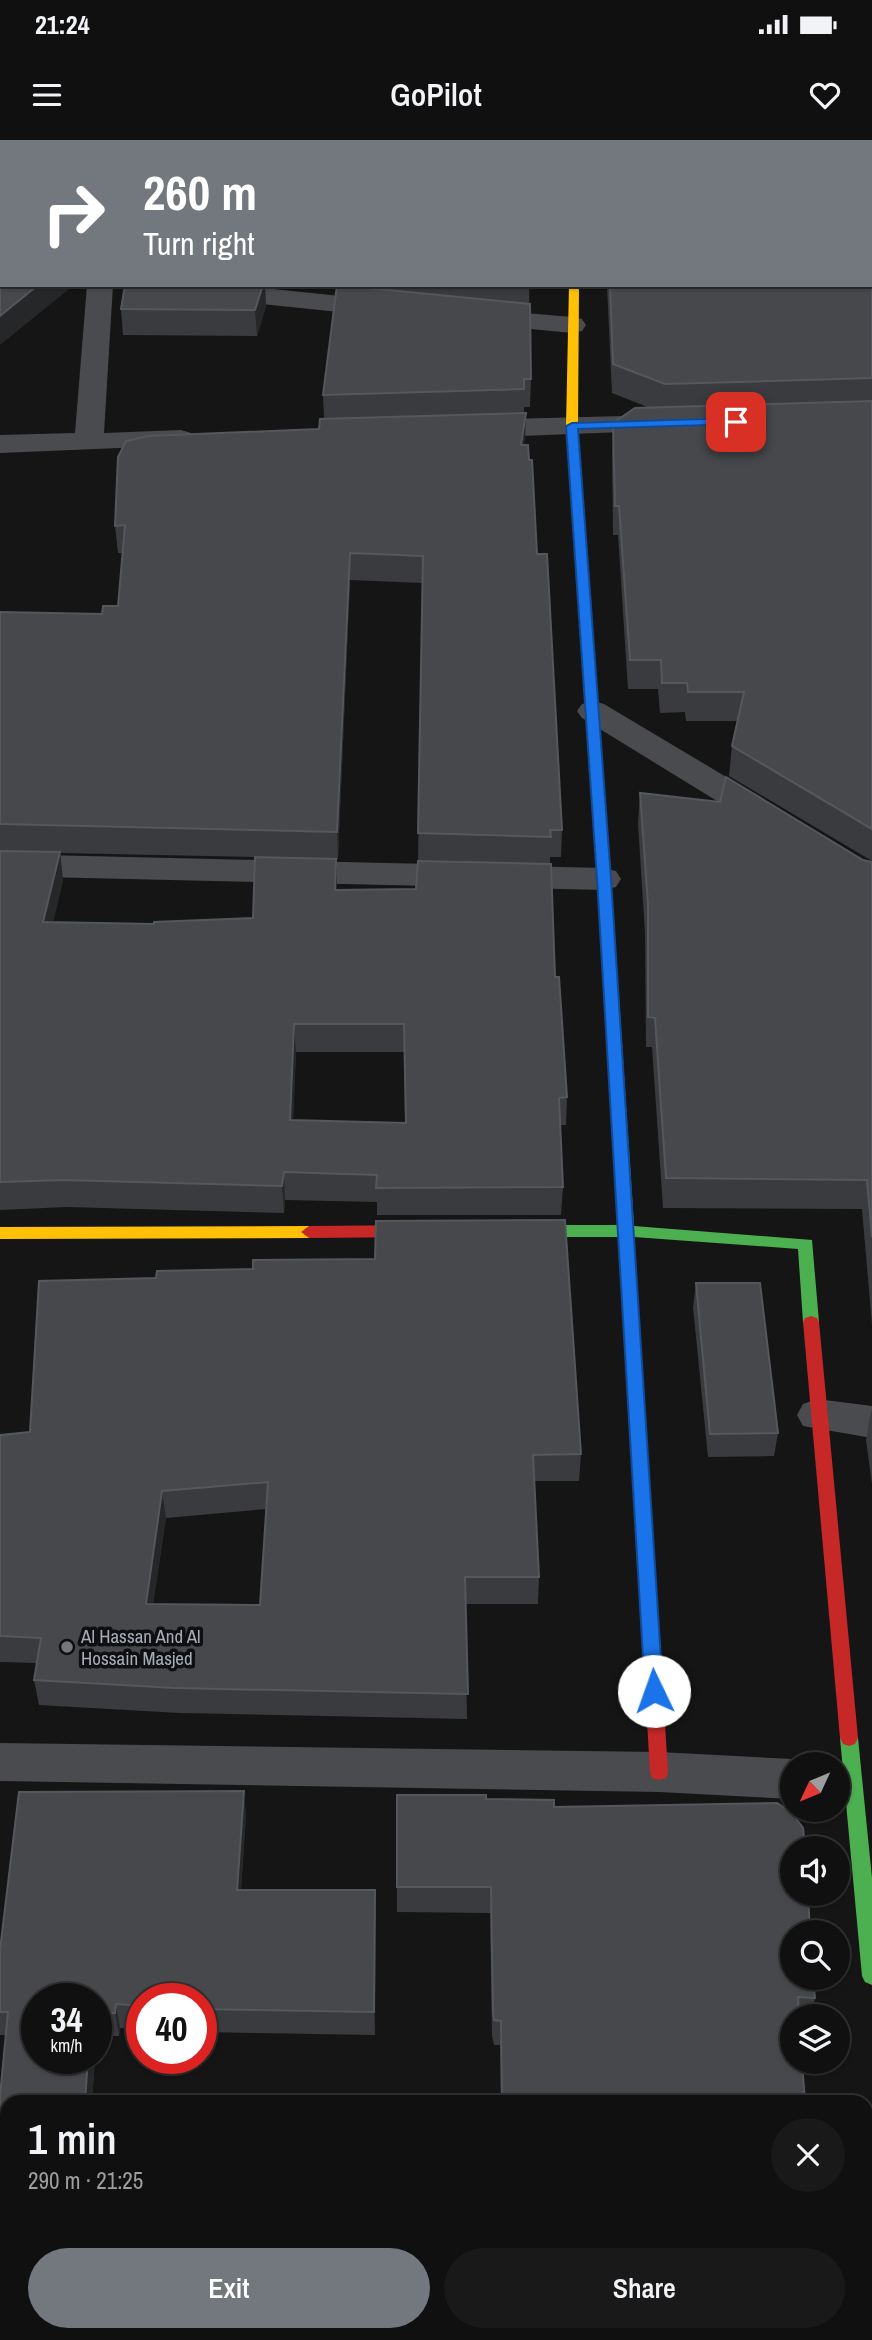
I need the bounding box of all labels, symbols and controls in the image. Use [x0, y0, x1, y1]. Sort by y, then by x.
text: 21:24 [35, 7, 90, 42]
text: GoPilot [390, 73, 482, 116]
icon: menu [28, 76, 66, 114]
icon: heart [806, 76, 844, 114]
text: 260 m [143, 159, 257, 225]
icon: right [28, 168, 119, 259]
text: Turn right [143, 222, 255, 265]
pin [706, 392, 766, 452]
icon: arrive [717, 403, 755, 441]
place label: Al Hassan And Al Hossain Masjed [80, 1623, 201, 1671]
marker: Al Hassan And Al Hossain Masjed [59, 1639, 75, 1655]
position arrow [617, 1654, 691, 1728]
north arrow [780, 1752, 850, 1822]
map controls [780, 1752, 850, 2074]
button: sound [780, 1836, 850, 1906]
button: search [780, 1920, 850, 1990]
speed limit sign: 40 [126, 1983, 217, 2074]
text: 34 [51, 1996, 82, 2043]
button: layers [780, 2004, 850, 2074]
text: km/h [51, 2033, 83, 2058]
text: 1 min [28, 2111, 117, 2167]
button: close [771, 2118, 845, 2192]
text: 290 m · 21:25 [28, 2165, 143, 2196]
button: Exit [28, 2248, 430, 2328]
button: Share [444, 2248, 845, 2328]

